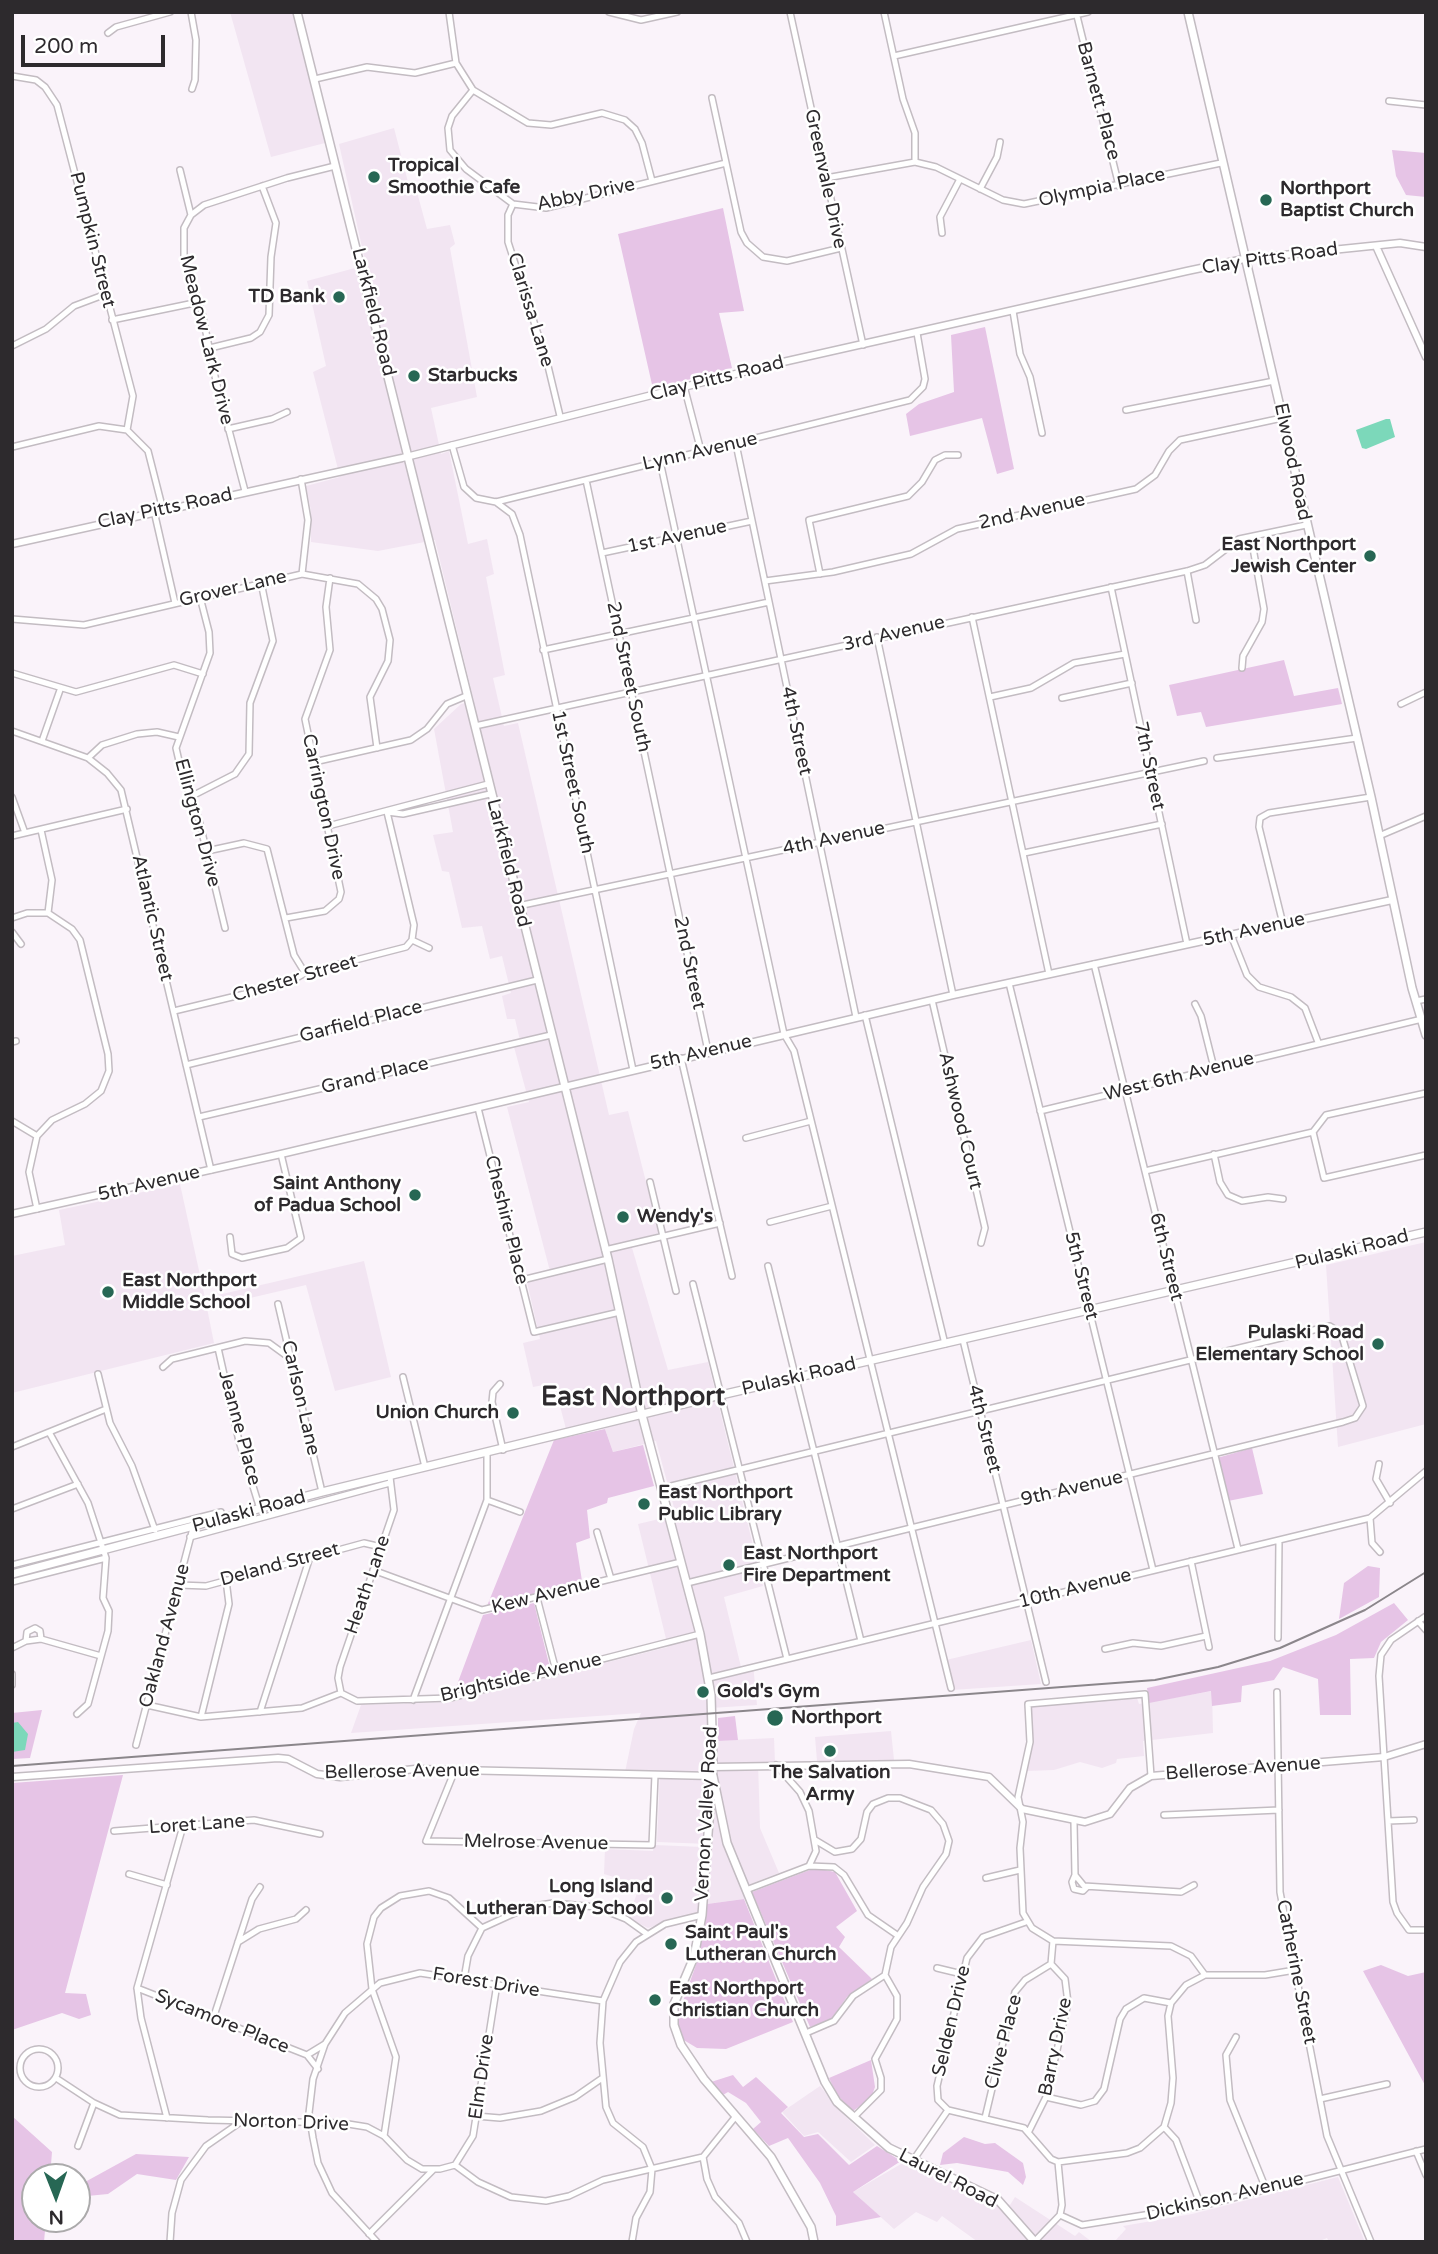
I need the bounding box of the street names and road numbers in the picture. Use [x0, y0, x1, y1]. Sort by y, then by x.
street label: Barnett Place [1071, 39, 1125, 163]
street label: Greenvale Drive [799, 107, 851, 251]
street label: Olympia Place [1037, 163, 1167, 213]
street label: Pumpkin Street [64, 170, 120, 310]
street label: Abby Drive [535, 173, 637, 217]
street label: Clay Pitts Road [1200, 238, 1340, 280]
street label: Larkfield Road [346, 245, 400, 379]
street label: Clarissa Lane [502, 250, 558, 370]
street label: Meadow Lark Drive [174, 253, 238, 427]
street label: Clay Pitts Road [648, 351, 786, 407]
street label: Elwood Road [1268, 401, 1316, 523]
street label: Lynn Avenue [640, 428, 760, 476]
street label: Clay Pitts Road [96, 484, 234, 534]
street label: 2nd Avenue [977, 489, 1087, 535]
street label: 1st Avenue [625, 515, 729, 559]
street label: Grover Lane [177, 566, 289, 612]
street label: 2nd Street South [601, 600, 655, 754]
street label: 3rd Avenue [841, 611, 947, 657]
street label: 4th Street [775, 685, 817, 777]
street label: 1st Street South [546, 708, 598, 856]
street label: 7th Street [1128, 720, 1170, 812]
street label: Carrington Drive [296, 732, 350, 882]
street label: Ellington Drive [169, 756, 225, 890]
street label: Larkfield Road [481, 796, 535, 930]
street label: 4th Avenue [781, 817, 887, 861]
street label: Atlantic Street [126, 853, 178, 983]
street label: 5th Avenue [1201, 908, 1307, 952]
street label: 2nd Street [668, 914, 710, 1012]
street label: Chester Street [230, 950, 360, 1008]
street label: Garfield Place [297, 996, 425, 1048]
street label: 5th Avenue [648, 1030, 754, 1076]
street label: West 6th Avenue [1102, 1047, 1256, 1107]
street label: Ashwood Court [933, 1050, 987, 1192]
street label: Grand Place [319, 1053, 431, 1099]
street label: Cheshire Place [479, 1153, 533, 1287]
street label: 5th Avenue [96, 1161, 202, 1207]
street label: 6th Street [1144, 1211, 1188, 1303]
street label: Pulaski Road [1293, 1225, 1411, 1275]
street label: 5th Street [1059, 1230, 1103, 1322]
street label: Carlson Lane [276, 1338, 324, 1458]
street label: Pulaski Road [740, 1353, 858, 1401]
street label: Jeanne Place [213, 1368, 265, 1488]
street label: 4th Street [962, 1383, 1006, 1475]
street label: 9th Avenue [1019, 1466, 1125, 1512]
street label: Pulaski Road [190, 1486, 308, 1538]
street label: Heath Lane [340, 1533, 396, 1637]
street label: Deland Street [218, 1538, 342, 1592]
street label: Oakland Avenue [135, 1561, 195, 1711]
street label: 10th Avenue [1016, 1564, 1134, 1614]
street label: Kew Avenue [489, 1570, 603, 1620]
street label: Brightside Avenue [438, 1648, 604, 1708]
street label: Vernon Valley Road [691, 1726, 723, 1902]
street label: Bellerose Avenue [1165, 1752, 1321, 1786]
street label: Bellerose Avenue [324, 1759, 480, 1785]
street label: Loret Lane [148, 1810, 246, 1840]
street label: Melrose Avenue [463, 1830, 609, 1856]
street label: Catherine Street [1271, 1898, 1321, 2046]
street label: Forest Drive [431, 1963, 541, 2003]
street label: Selden Drive [928, 1963, 976, 2079]
street label: Sycamore Place [152, 1985, 292, 2059]
street label: Clive Place [980, 1992, 1028, 2092]
street label: Barry Drive [1034, 1996, 1078, 2098]
street label: Elm Drive [465, 2033, 499, 2121]
street label: Norton Drive [233, 2110, 349, 2136]
street label: Laurel Road [895, 2144, 1001, 2214]
street label: Dickinson Avenue [1144, 2168, 1306, 2226]

